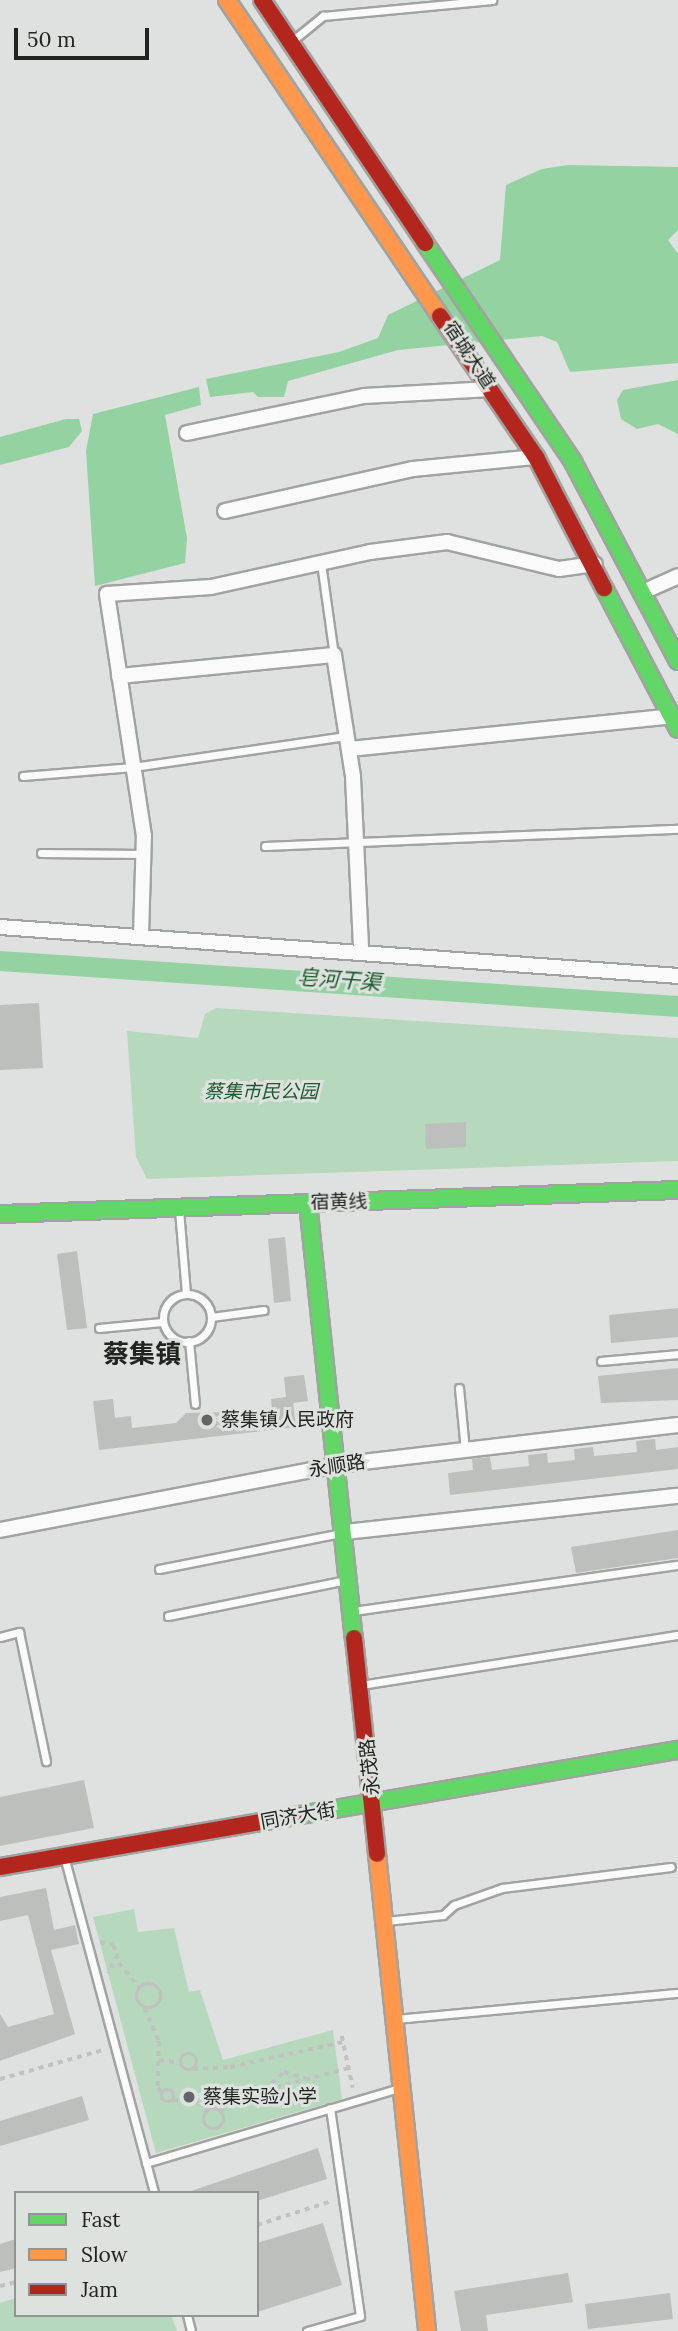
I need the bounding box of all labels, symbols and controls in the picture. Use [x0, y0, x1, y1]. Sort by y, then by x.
scale bar [18, 14, 152, 58]
text: 50 m [27, 26, 76, 53]
street label: 宿城大道 [438, 317, 500, 393]
water label: 皂河干渠 [296, 965, 382, 995]
park label: 蔡集市民公园 [204, 1081, 318, 1103]
street label: 宿黄线 [310, 1190, 368, 1214]
district label: 蔡集镇 [103, 1338, 181, 1370]
place label: 蔡集镇人民政府 [221, 1409, 354, 1431]
marker: 蔡集镇人民政府 [199, 1412, 215, 1428]
street label: 永顺路 [307, 1450, 367, 1482]
street label: 永茂路 [356, 1737, 384, 1797]
street label: 同济大街 [259, 1798, 337, 1834]
place label: 蔡集实验小学 [203, 2086, 317, 2108]
marker: 蔡集实验小学 [181, 2089, 197, 2105]
legend [14, 2191, 259, 2317]
text: Fast [81, 2206, 120, 2233]
text: Slow [81, 2241, 128, 2268]
text: Jam [81, 2276, 118, 2303]

